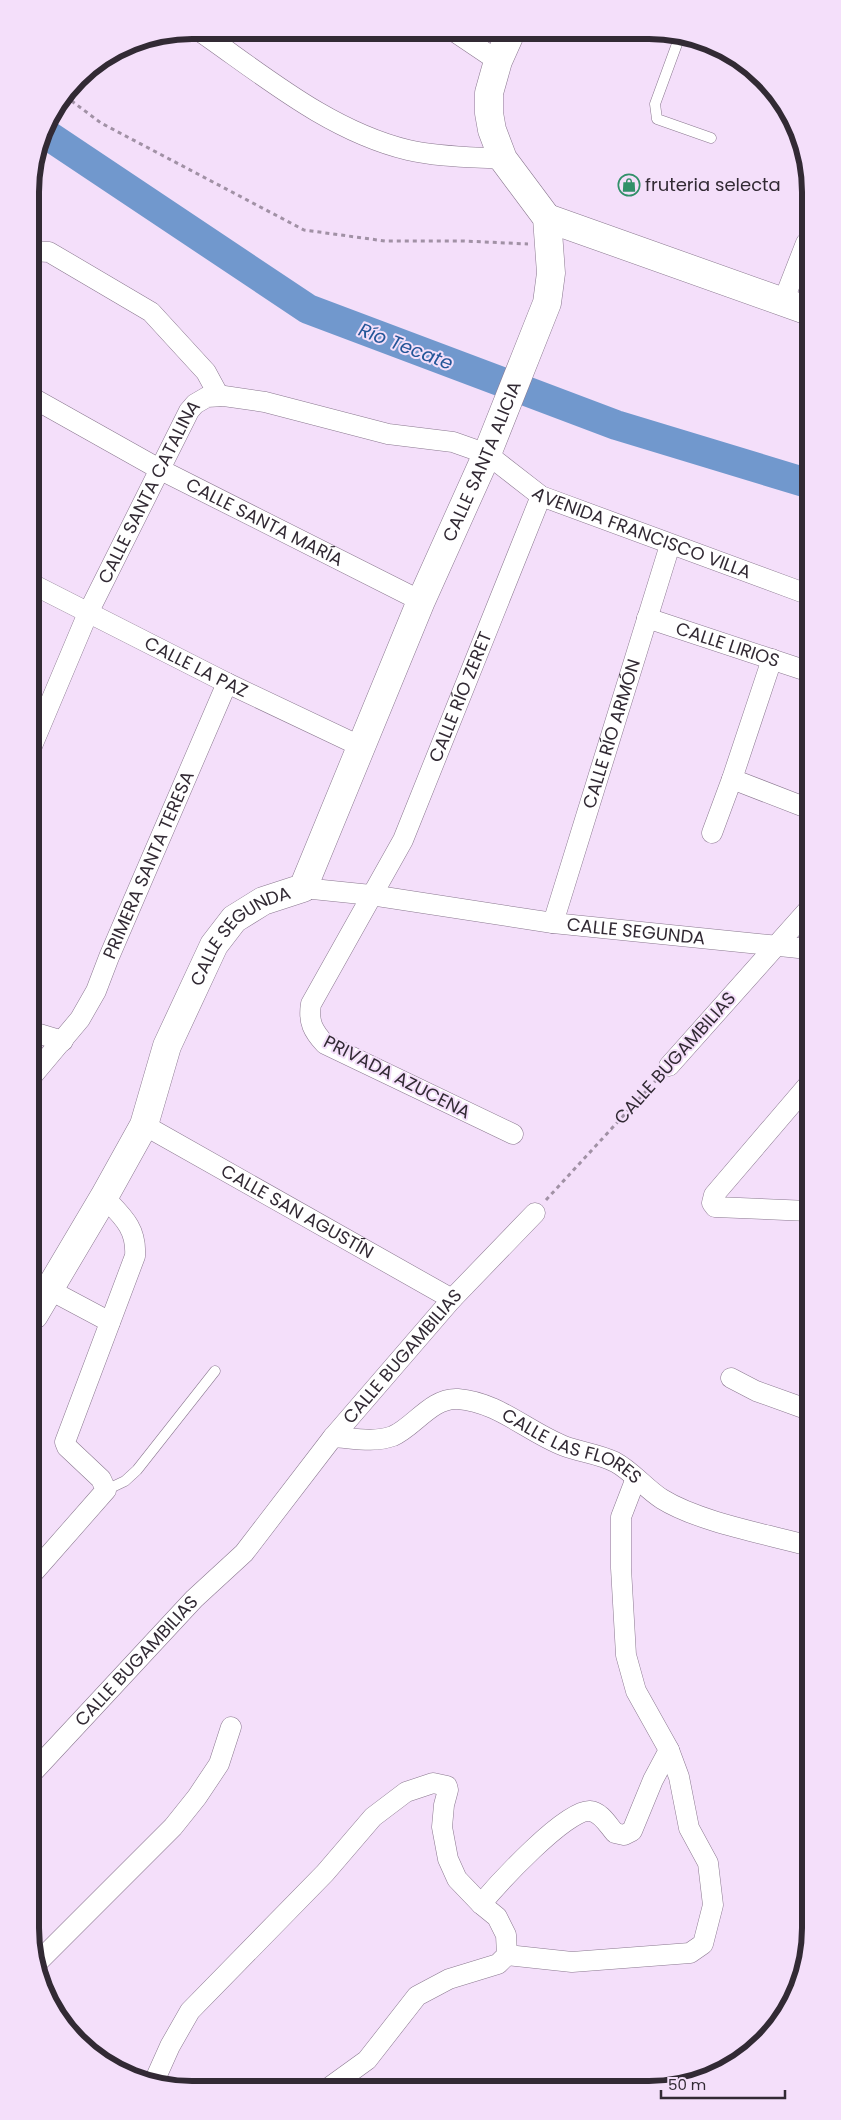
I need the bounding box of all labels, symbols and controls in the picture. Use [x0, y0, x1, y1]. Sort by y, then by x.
place label: fruteria selecta [645, 172, 781, 197]
shop icon: fruteria selecta [617, 173, 641, 197]
water label: Río Tecate [355, 316, 457, 377]
street label: CALLE SANTA ALICIA [436, 377, 527, 546]
street label: CALLE SANTA CATALINA [92, 394, 205, 588]
street label: CALLE SANTA MARÍA [182, 472, 348, 572]
street label: AVENIDA FRANCISCO VILLA [527, 481, 755, 584]
street label: CALLE LIRIOS [673, 615, 783, 673]
street label: CALLE RÍO ZERET [422, 627, 498, 766]
street label: CALLE LA PAZ [140, 630, 252, 703]
street label: CALLE RÍO ARMÓN [576, 656, 646, 812]
street label: PRIMERA SANTA TERESA [97, 767, 200, 963]
street label: CALLE SEGUNDA [184, 880, 294, 990]
street label: CALLE SEGUNDA [566, 911, 707, 950]
street label: CALLE BUGAMBILIAS [608, 986, 741, 1129]
street label: PRIVADA AZUCENA [320, 1029, 475, 1124]
street label: CALLE SAN AGUSTÍN [217, 1158, 378, 1264]
street label: CALLE BUGAMBILIAS [337, 1283, 467, 1429]
street label: CALLE LAS FLORES [497, 1402, 648, 1489]
street label: CALLE BUGAMBILIAS [69, 1589, 203, 1732]
scale bar [661, 2068, 785, 2100]
text: 50 m [668, 2074, 706, 2095]

